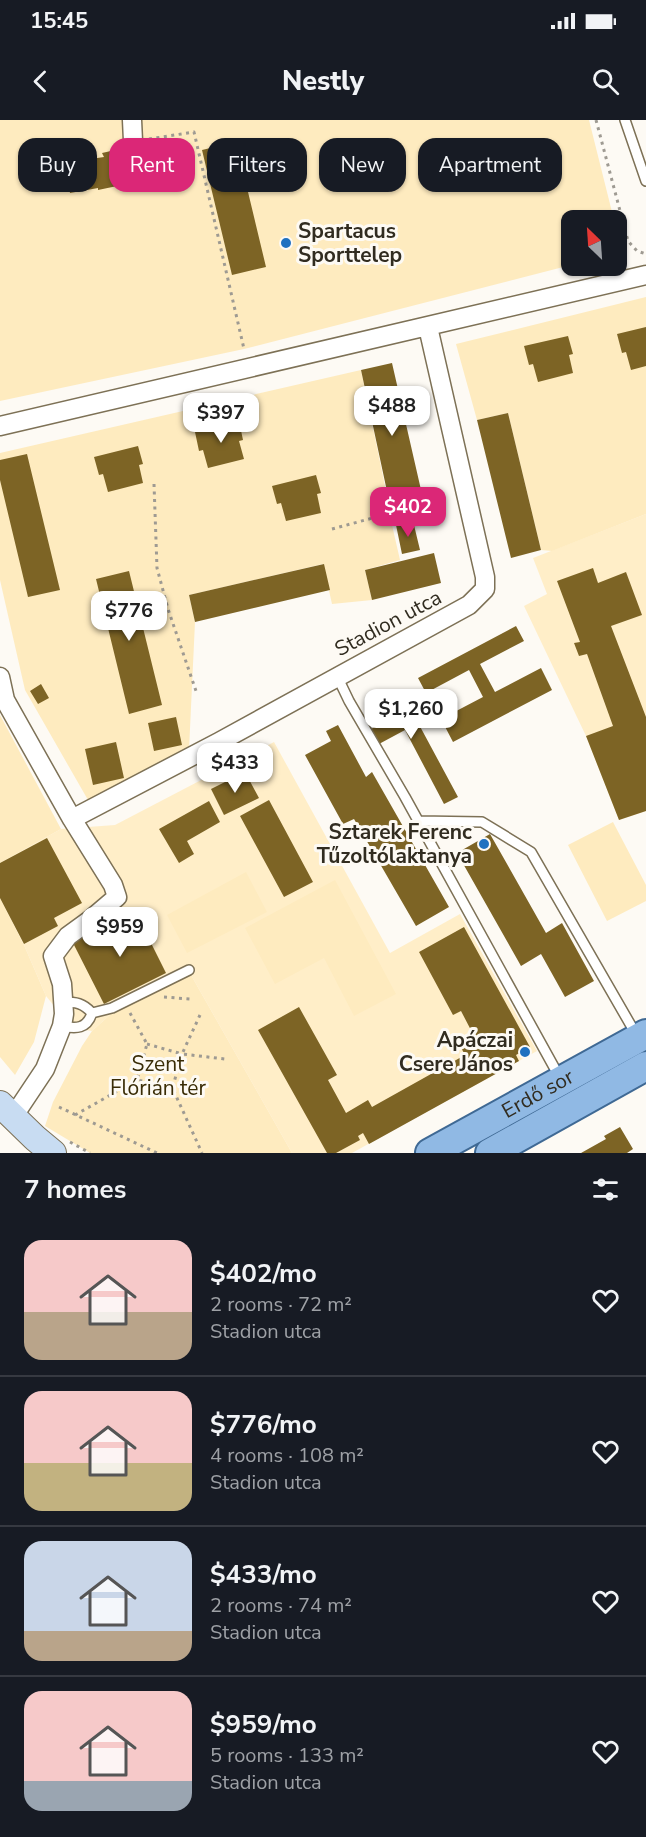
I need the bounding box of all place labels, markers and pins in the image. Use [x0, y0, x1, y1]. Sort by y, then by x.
place label: Spartacus Sporttelep [298, 217, 402, 269]
marker: Spartacus Sporttelep [279, 236, 293, 250]
pin: $488 [356, 386, 428, 437]
pin: $397 [185, 393, 257, 444]
pin: $402 [372, 487, 444, 538]
pin: $776 [93, 591, 165, 642]
pin: $1,260 [362, 689, 460, 740]
pin: $433 [199, 743, 271, 794]
place label: Sztarek Ferenc Tűzoltólaktanya [317, 818, 472, 870]
marker: Sztarek Ferenc Tűzoltólaktanya [477, 837, 491, 851]
pin: $959 [84, 907, 156, 958]
place label: Apáczai Csere János [399, 1026, 513, 1078]
marker: Apáczai Csere János [518, 1045, 532, 1059]

